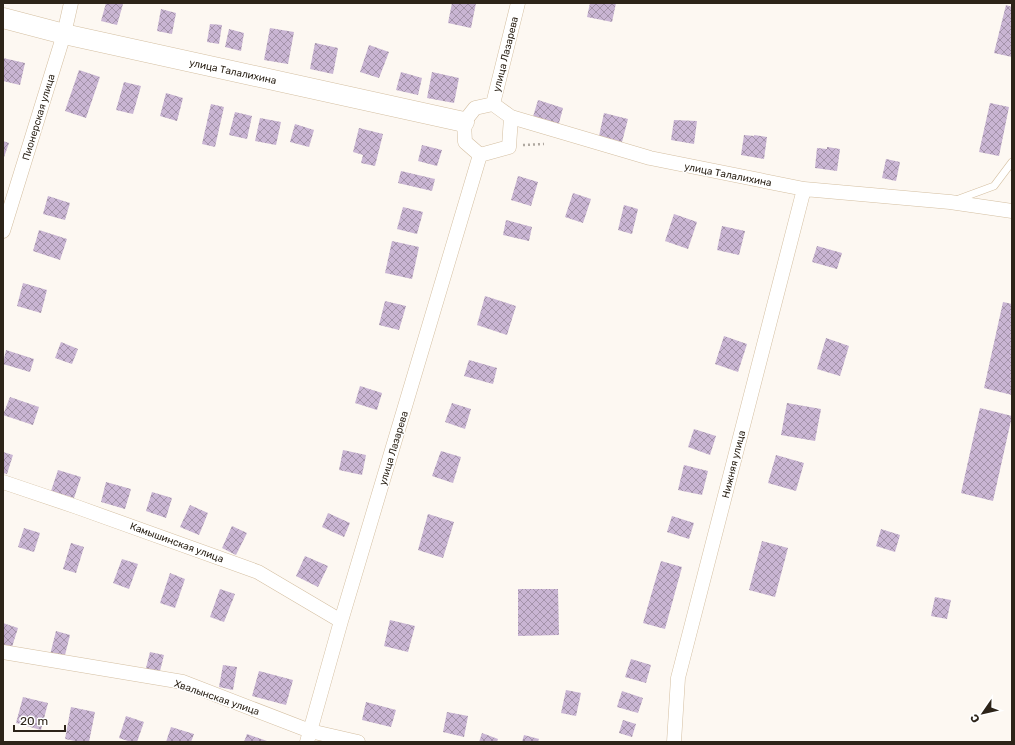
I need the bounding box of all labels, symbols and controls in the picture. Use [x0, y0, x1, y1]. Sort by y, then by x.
street label: улица Лазарева [491, 15, 521, 93]
street label: улица Талалихина [188, 57, 277, 87]
street label: Пионерская улица [20, 73, 58, 162]
street label: улица Талалихина [683, 161, 773, 189]
street label: улица Лазарева [377, 410, 411, 487]
street label: Нижняя улица [720, 429, 748, 499]
street label: Камышинская улица [128, 520, 225, 565]
street label: Хвалынская улица [172, 678, 261, 718]
north arrow [963, 693, 1003, 733]
scale bar [14, 707, 65, 733]
text: С [967, 711, 983, 725]
text: 20 m [20, 714, 48, 728]

